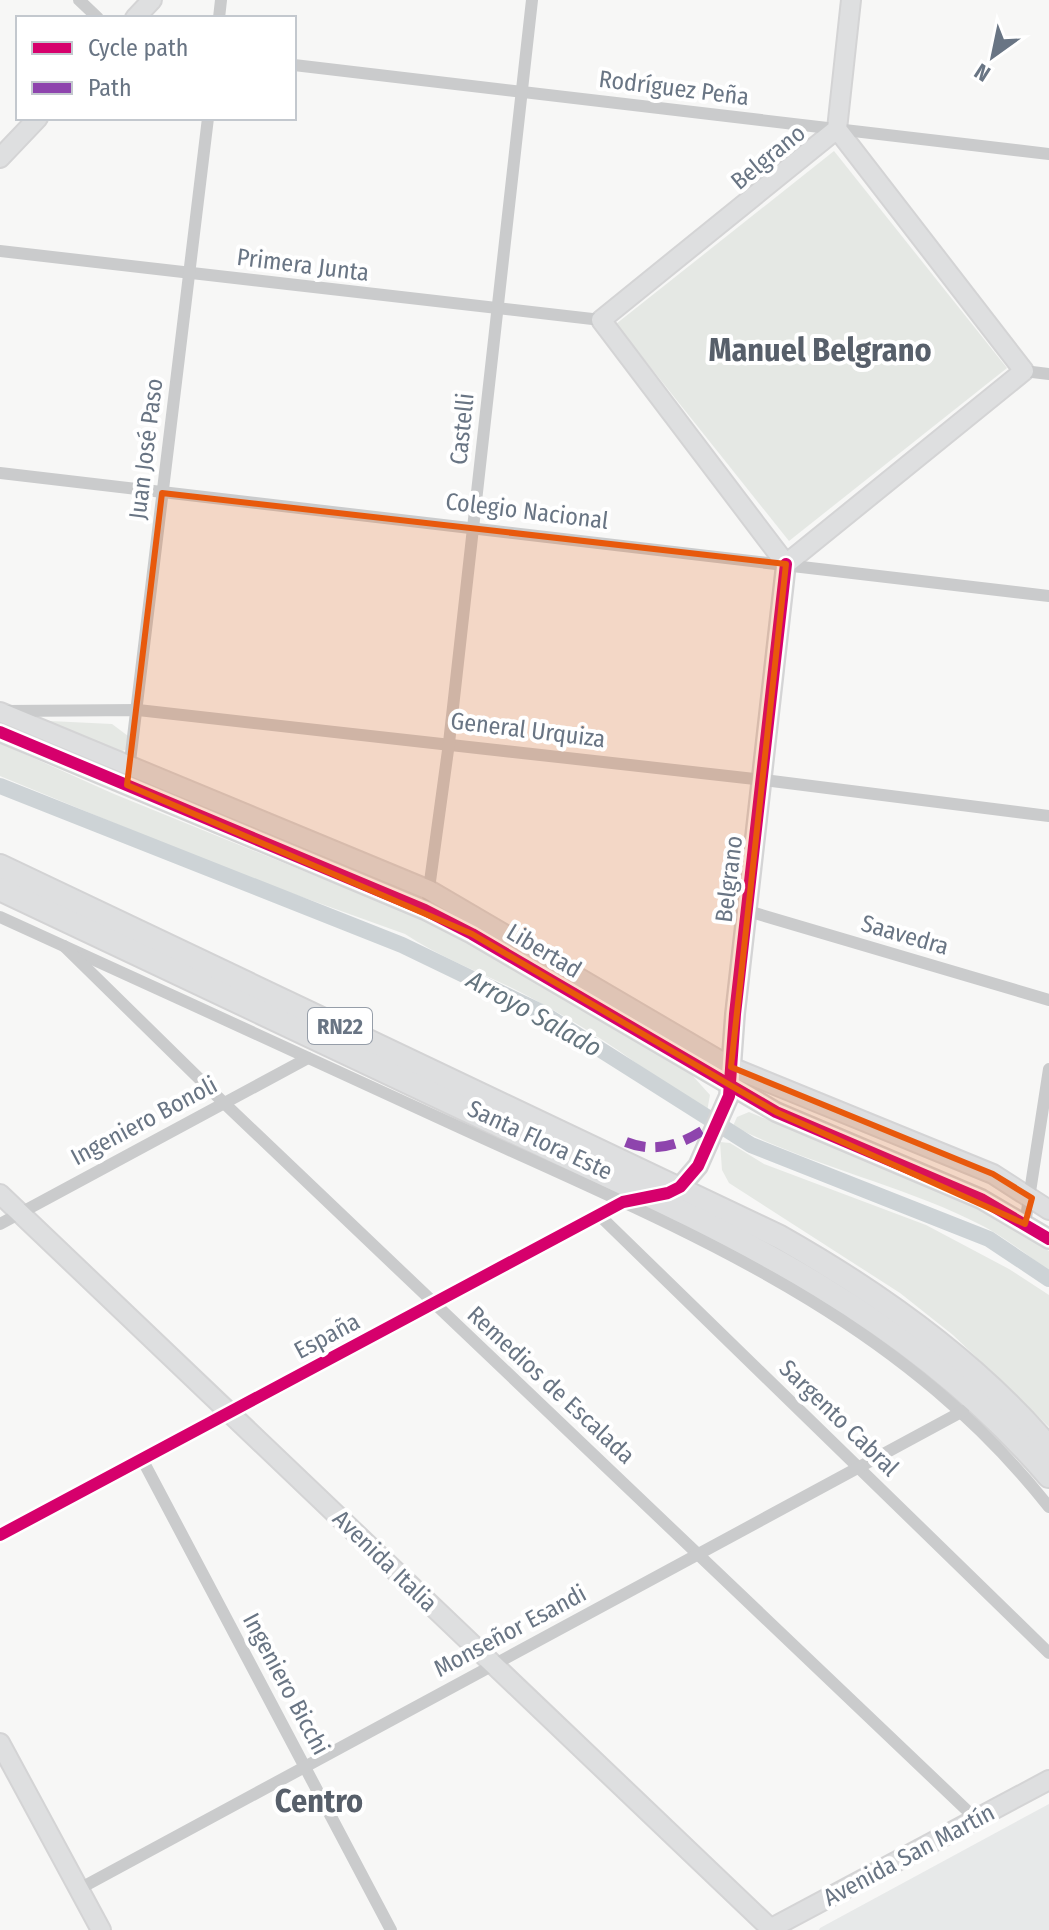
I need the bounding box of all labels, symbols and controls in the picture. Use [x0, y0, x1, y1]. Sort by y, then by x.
legend [16, 16, 296, 120]
north arrow [953, 16, 1033, 96]
text: Cycle path [88, 34, 188, 62]
text: N [969, 57, 995, 87]
street label: Rodríguez Peña [597, 65, 751, 111]
text: Path [88, 74, 132, 102]
street label: Belgrano [725, 119, 811, 195]
street label: Primera Junta [235, 243, 371, 287]
district label: Manuel Belgrano [708, 331, 932, 369]
street label: Juan José Paso [123, 377, 169, 521]
street label: Castelli [444, 392, 480, 466]
street label: Colegio Nacional [444, 487, 610, 535]
street label: General Urquiza [449, 707, 607, 753]
street label: Belgrano [710, 834, 748, 924]
street label: Saavedra [858, 909, 952, 961]
street label: Libertad [502, 918, 586, 984]
water label: Arroyo Salado [460, 964, 607, 1064]
road number: RN22 [308, 1008, 372, 1044]
street label: Ingeniero Bonoli [66, 1071, 222, 1171]
street label: Santa Flora Este [463, 1094, 617, 1186]
street label: Remedios de Escalada [462, 1300, 640, 1470]
street label: España [289, 1307, 365, 1365]
street label: Sargento Cabral [774, 1354, 904, 1482]
street label: Avenida Italia [327, 1505, 443, 1617]
street label: Monseñor Esandi [429, 1579, 591, 1683]
street label: Ingeniero Bicchi [237, 1608, 335, 1760]
district label: Centro [275, 1782, 363, 1820]
street label: Avenida San Martín [819, 1798, 999, 1912]

